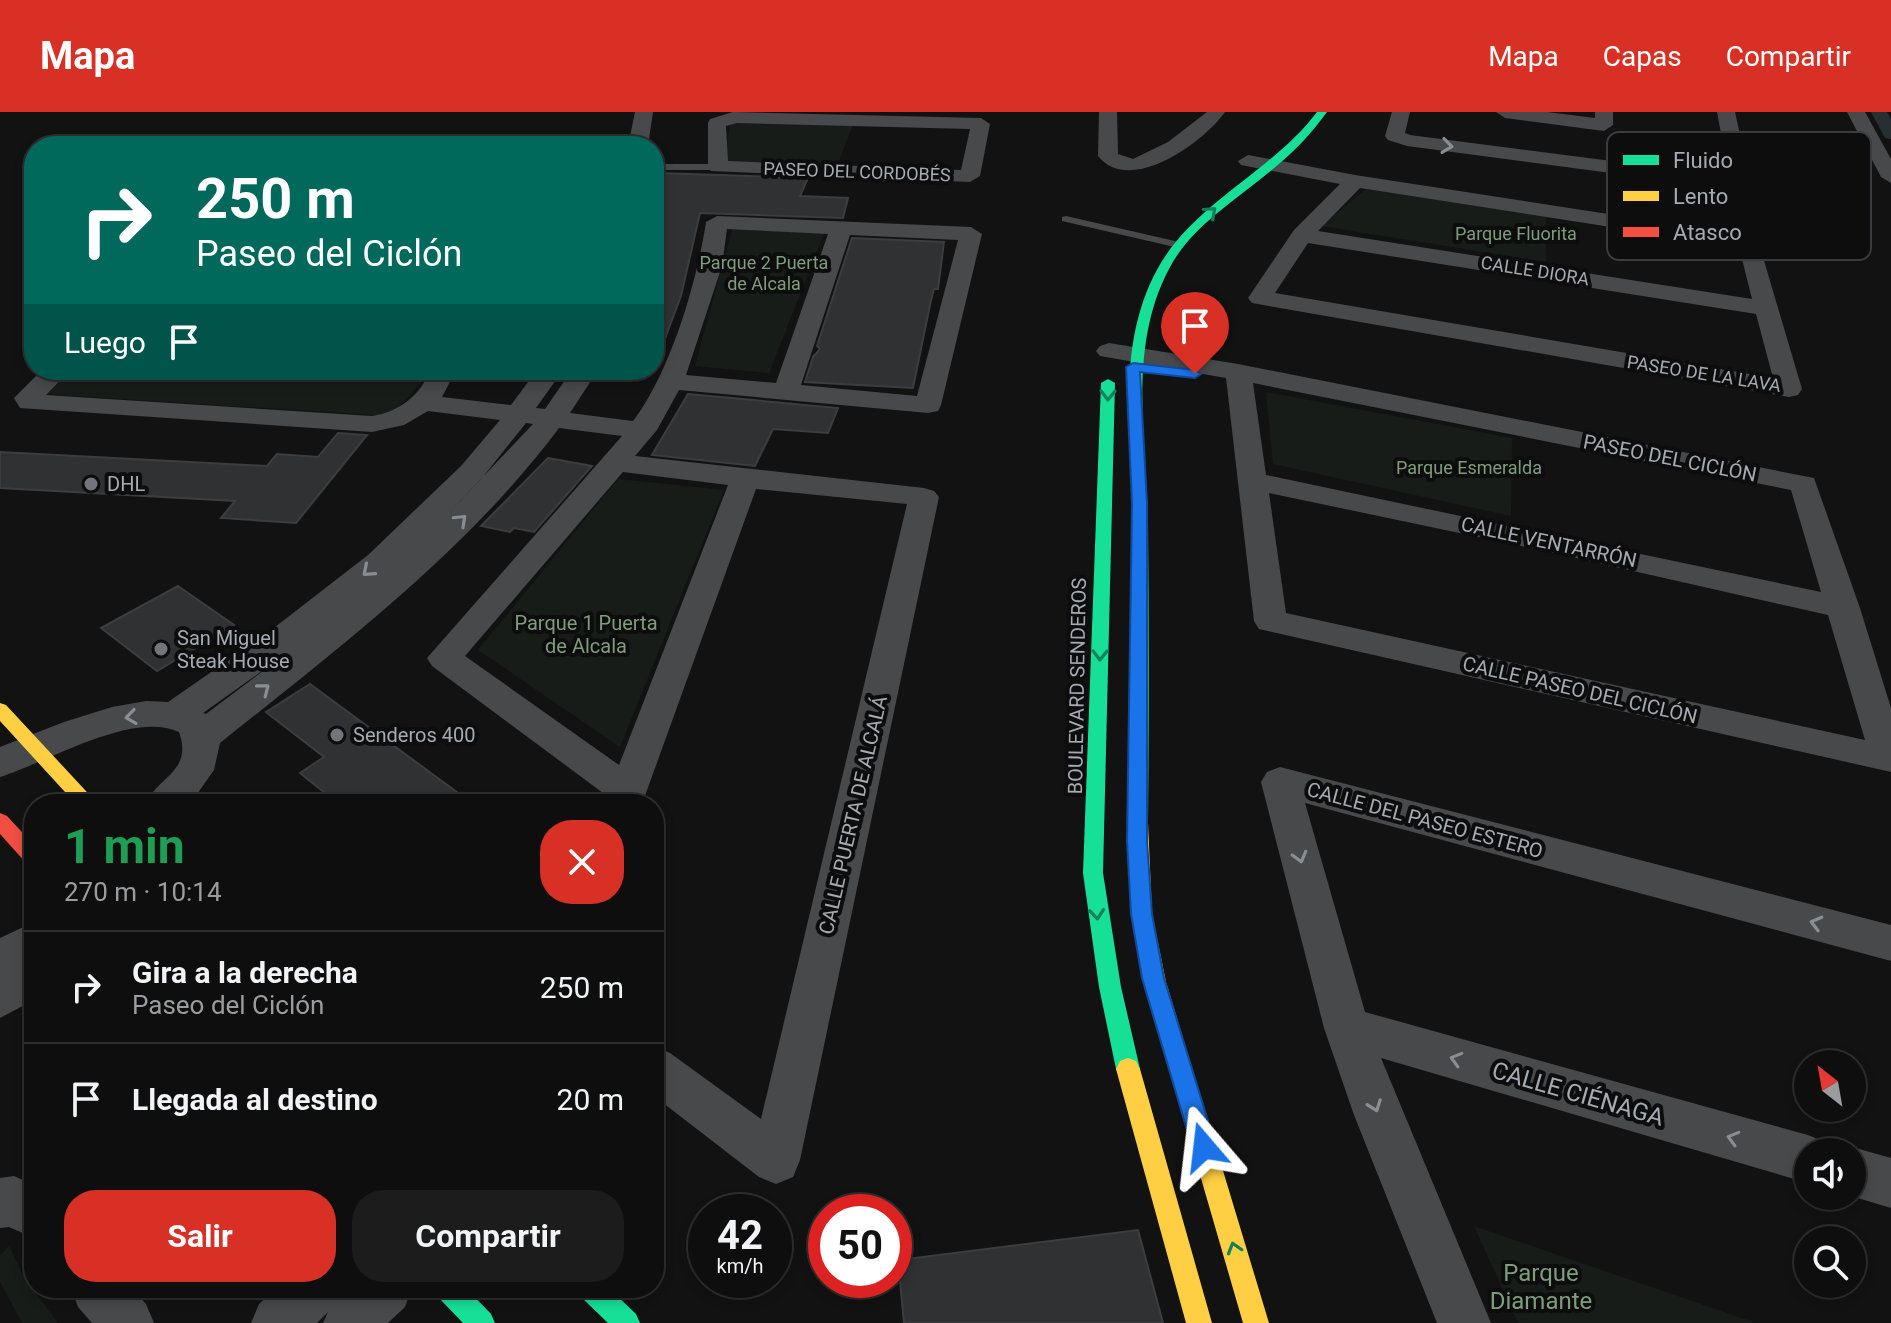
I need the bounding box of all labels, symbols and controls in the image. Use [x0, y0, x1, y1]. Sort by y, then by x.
text: Mapa [40, 34, 135, 78]
text: Mapa [1488, 40, 1559, 73]
text: Capas [1603, 40, 1682, 73]
text: Compartir [1726, 40, 1851, 73]
legend [1607, 132, 1871, 260]
one-way arrow [1440, 137, 1454, 154]
text: Fluido [1673, 148, 1733, 173]
street label: PASEO DEL CORDOBÉS [763, 158, 951, 185]
text: 250 m [196, 166, 355, 232]
icon: right [64, 168, 168, 272]
text: Lento [1673, 184, 1728, 209]
one-way arrow [1201, 207, 1216, 222]
text: Atasco [1673, 220, 1742, 245]
park label: Parque Fluorita [1455, 223, 1577, 244]
text: Paseo del Ciclón [196, 233, 463, 275]
park label: Parque 2 Puerta de Alcala [700, 252, 828, 294]
street label: CALLE DIORA [1479, 252, 1591, 289]
pin [1161, 292, 1229, 374]
icon: arrive [1173, 304, 1217, 348]
icon: arrive [162, 320, 206, 364]
text: Luego [64, 325, 146, 360]
street label: PASEO DE LA LAVA [1626, 351, 1783, 396]
one-way arrow [1099, 389, 1117, 402]
street label: PASEO DEL CICLÓN [1581, 429, 1759, 487]
park label: Parque Esmeralda [1396, 457, 1542, 478]
place label: DHL [107, 472, 145, 496]
marker: DHL [82, 475, 100, 493]
street label: CALLE VENTARRÓN [1459, 512, 1639, 572]
one-way arrow [452, 515, 466, 529]
one-way arrow [362, 562, 377, 576]
street label: BOULEVARD SENDEROS [1063, 577, 1091, 795]
park label: Parque 1 Puerta de Alcala [514, 611, 658, 658]
place label: San Miguel Steak House [177, 626, 290, 673]
marker: San Miguel Steak House [152, 640, 170, 658]
one-way arrow [1091, 649, 1109, 662]
street label: CALLE PASEO DEL CICLÓN [1460, 651, 1700, 729]
one-way arrow [255, 685, 270, 699]
street label: CALLE PUERTA DE ALCALÁ [814, 693, 892, 937]
one-way arrow [124, 708, 137, 725]
place label: Senderos 400 [353, 723, 475, 747]
marker: Senderos 400 [328, 726, 346, 744]
street label: CALLE DEL PASEO ESTERO [1304, 777, 1546, 863]
text: 1 min [64, 818, 185, 875]
button: close [540, 820, 624, 904]
one-way arrow [1291, 850, 1308, 864]
text: 270 m · 10:14 [64, 877, 222, 907]
one-way arrow [1088, 908, 1105, 921]
one-way arrow [1809, 915, 1823, 932]
text: Gira a la derecha [132, 955, 358, 990]
icon: right [64, 965, 108, 1009]
text: 250 m [540, 970, 624, 1005]
text: Paseo del Ciclón [132, 990, 324, 1020]
north arrow [1794, 1050, 1866, 1122]
map controls [1794, 1050, 1866, 1298]
one-way arrow [1450, 1052, 1464, 1068]
street label: CALLE CIÉNAGA [1489, 1056, 1667, 1132]
icon: arrive [64, 1077, 108, 1121]
text: Llegada al destino [132, 1082, 378, 1117]
text: 20 m [557, 1082, 624, 1117]
one-way arrow [1365, 1098, 1382, 1112]
position arrow [1162, 1105, 1246, 1189]
one-way arrow [1727, 1131, 1740, 1147]
button: sound [1794, 1138, 1866, 1210]
button: Salir [64, 1190, 336, 1282]
button: Compartir [352, 1190, 624, 1282]
speed limit sign: 50 [808, 1194, 912, 1298]
text: 42 [717, 1212, 763, 1259]
button: search [1794, 1226, 1866, 1298]
one-way arrow [1227, 1242, 1243, 1256]
text: km/h [717, 1254, 763, 1278]
park label: Parque Diamante [1490, 1259, 1592, 1315]

